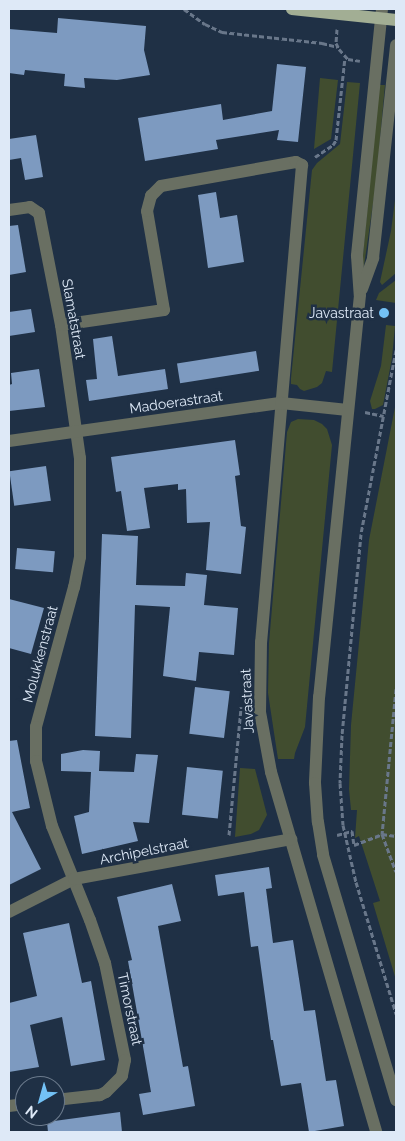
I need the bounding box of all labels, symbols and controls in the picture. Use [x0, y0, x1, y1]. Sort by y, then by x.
street label: Slamatstraat [59, 278, 89, 360]
place label: Javastraat [309, 305, 374, 321]
marker: Javastraat [378, 307, 390, 319]
street label: Madoerastraat [128, 387, 224, 417]
street label: Molukkenstraat [19, 604, 61, 704]
street label: Javastraat [237, 668, 257, 734]
street label: Archipelstraat [98, 834, 190, 868]
street label: Timorstraat [114, 971, 146, 1047]
north arrow [15, 1076, 65, 1126]
text: N [22, 1102, 41, 1122]

